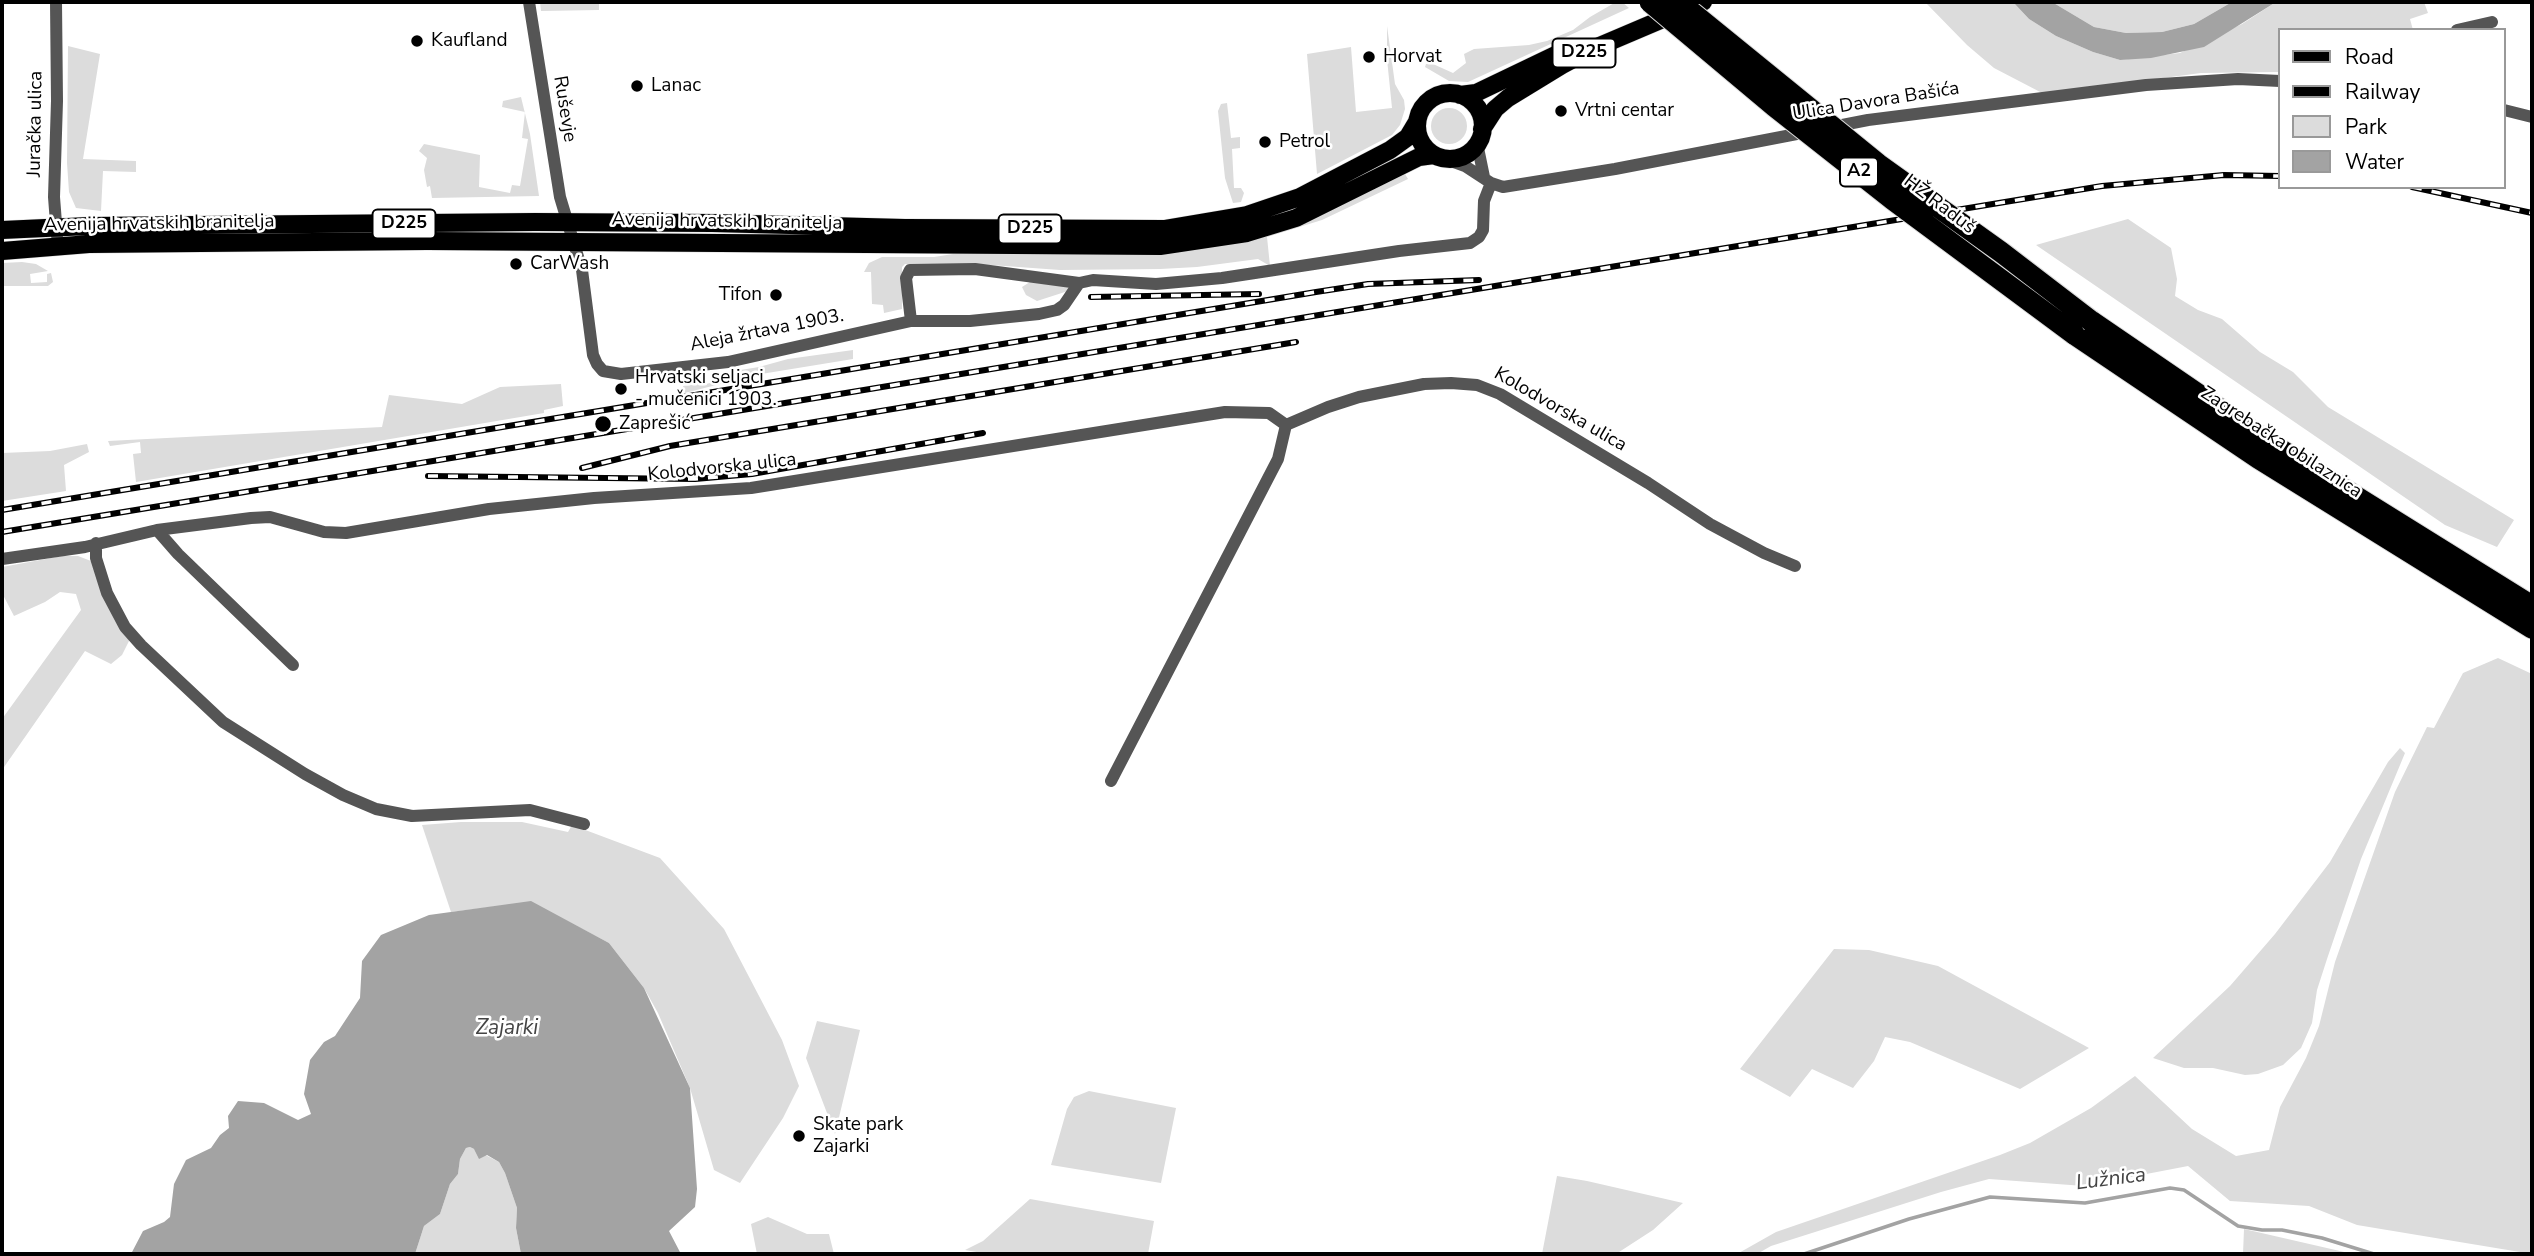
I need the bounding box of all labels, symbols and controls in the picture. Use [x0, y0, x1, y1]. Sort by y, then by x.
legend [2278, 28, 2506, 189]
place label: Kaufland [431, 30, 507, 52]
marker: Kaufland [409, 33, 425, 49]
road number: D225 [1552, 38, 1616, 68]
text: Road [2345, 43, 2394, 71]
place label: Horvat [1383, 46, 1442, 68]
marker: Horvat [1361, 49, 1377, 65]
street label: Juračka ulica [24, 71, 48, 177]
street label: Ruševje [548, 74, 580, 144]
place label: Lanac [651, 75, 701, 97]
marker: Lanac [629, 78, 645, 94]
street label: Ulica Davora Bašića [1791, 78, 1961, 126]
text: Railway [2345, 78, 2420, 106]
place label: Vrtni centar [1575, 100, 1674, 122]
marker: Vrtni centar [1553, 103, 1569, 119]
text: Park [2345, 113, 2387, 141]
place label: Petrol [1279, 131, 1330, 153]
marker: Petrol [1257, 134, 1273, 150]
text: Water [2345, 148, 2404, 176]
road number: A2 [1840, 158, 1878, 187]
street label: HŽ Raduš [1899, 171, 1979, 239]
street label: Avenija hrvatskih branitelja [611, 209, 843, 235]
road number: D225 [372, 210, 436, 238]
street label: Avenija hrvatskih branitelja [43, 211, 275, 237]
road number: D225 [998, 214, 1062, 244]
place label: CarWash [530, 253, 609, 275]
marker: CarWash [508, 256, 524, 272]
place label: Tifon [719, 284, 762, 306]
marker: Tifon [768, 287, 784, 303]
street label: Aleja žrtava 1903. [688, 305, 846, 357]
street label: Kolodvorska ulica [1490, 363, 1630, 457]
place label: Hrvatski seljaci - mučenici 1903. [635, 367, 777, 411]
marker: Hrvatski seljaci - mučenici 1903. [613, 381, 629, 397]
street label: Zagrebačka obilaznica [2196, 382, 2366, 504]
place label: Zaprešić [619, 413, 690, 435]
marker: Zaprešić [593, 414, 613, 434]
street label: Kolodvorska ulica [647, 449, 797, 487]
water label: Zajarki [476, 1016, 538, 1042]
place label: Skate park Zajarki [813, 1114, 903, 1158]
marker: Skate park Zajarki [791, 1128, 807, 1144]
water label: Lužnica [2075, 1163, 2147, 1197]

